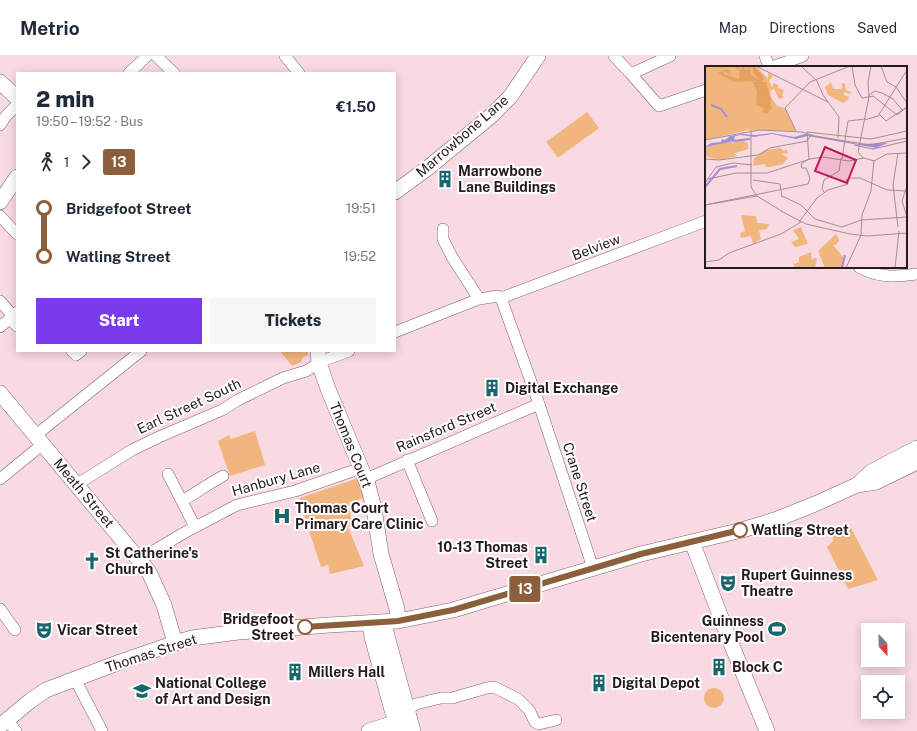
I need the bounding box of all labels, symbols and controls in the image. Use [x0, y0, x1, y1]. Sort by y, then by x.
text: Metrio [20, 17, 80, 39]
text: Map [719, 20, 747, 36]
text: Directions [769, 20, 835, 36]
text: Saved [857, 20, 897, 36]
inset map [705, 66, 907, 268]
text: 2 min [36, 86, 94, 112]
street label: Marrowbone Lane [413, 92, 511, 180]
text: €1.50 [336, 98, 376, 115]
text: 19:50 – 19:52 · Bus [36, 114, 143, 129]
icon: walk [36, 151, 58, 173]
icon: forward [75, 151, 97, 173]
text: 13 [111, 154, 127, 170]
text: 1 [64, 155, 69, 170]
place label: Marrowbone Lane Buildings [458, 163, 556, 195]
building icon: Marrowbone Lane Buildings [435, 169, 455, 189]
text: Bridgefoot Street [66, 200, 192, 217]
text: 19:51 [346, 201, 376, 216]
street label: Belview [570, 230, 623, 264]
text: Watling Street [66, 248, 171, 265]
text: 19:52 [344, 249, 376, 264]
button: Start [36, 298, 202, 344]
button: Tickets [210, 298, 376, 344]
street label: Earl Street South [135, 375, 243, 437]
building icon: Digital Exchange [482, 378, 502, 398]
place label: Digital Exchange [505, 380, 618, 396]
street label: Rainsford Street [394, 399, 498, 455]
street label: Thomas Court [327, 400, 375, 490]
street label: Crane Street [560, 440, 600, 524]
street label: Meath Street [50, 455, 118, 531]
street label: Hanbury Lane [230, 459, 322, 499]
place label: Thomas Court Primary Care Clinic [295, 500, 424, 532]
hospital icon: Thomas Court Primary Care Clinic [272, 506, 292, 526]
marker: Watling Street [732, 522, 748, 538]
place label: Watling Street [751, 522, 849, 538]
place label: 10-13 Thomas Street [437, 539, 528, 571]
place label: St Catherine's Church [105, 545, 198, 577]
building icon: 10-13 Thomas Street [531, 545, 551, 565]
church icon: St Catherine's Church [82, 551, 102, 571]
place label: Rupert Guinness Theatre [741, 567, 852, 599]
theatre icon: Rupert Guinness Theatre [718, 573, 738, 593]
line badge: 13 [507, 576, 543, 602]
text: 13 [517, 581, 533, 597]
place label: Bridgefoot Street [223, 611, 294, 643]
place label: Guinness Bicentenary Pool [651, 613, 764, 645]
marker: Bridgefoot Street [297, 619, 313, 635]
sports icon: Guinness Bicentenary Pool [767, 619, 787, 639]
theatre icon: Vicar Street [34, 620, 54, 640]
place label: Vicar Street [57, 622, 138, 638]
north arrow [861, 623, 905, 667]
map controls [861, 623, 905, 719]
street label: Thomas Street [103, 631, 199, 675]
building icon: Block C [709, 657, 729, 677]
place label: Block C [732, 659, 783, 675]
building icon: Millers Hall [285, 662, 305, 682]
place label: Millers Hall [308, 664, 386, 680]
building icon: Digital Depot [589, 673, 609, 693]
place label: National College of Art and Design [155, 675, 271, 707]
place label: Digital Depot [612, 675, 700, 691]
button: locate [861, 675, 905, 719]
school or university icon: National College of Art and Design [132, 681, 152, 701]

